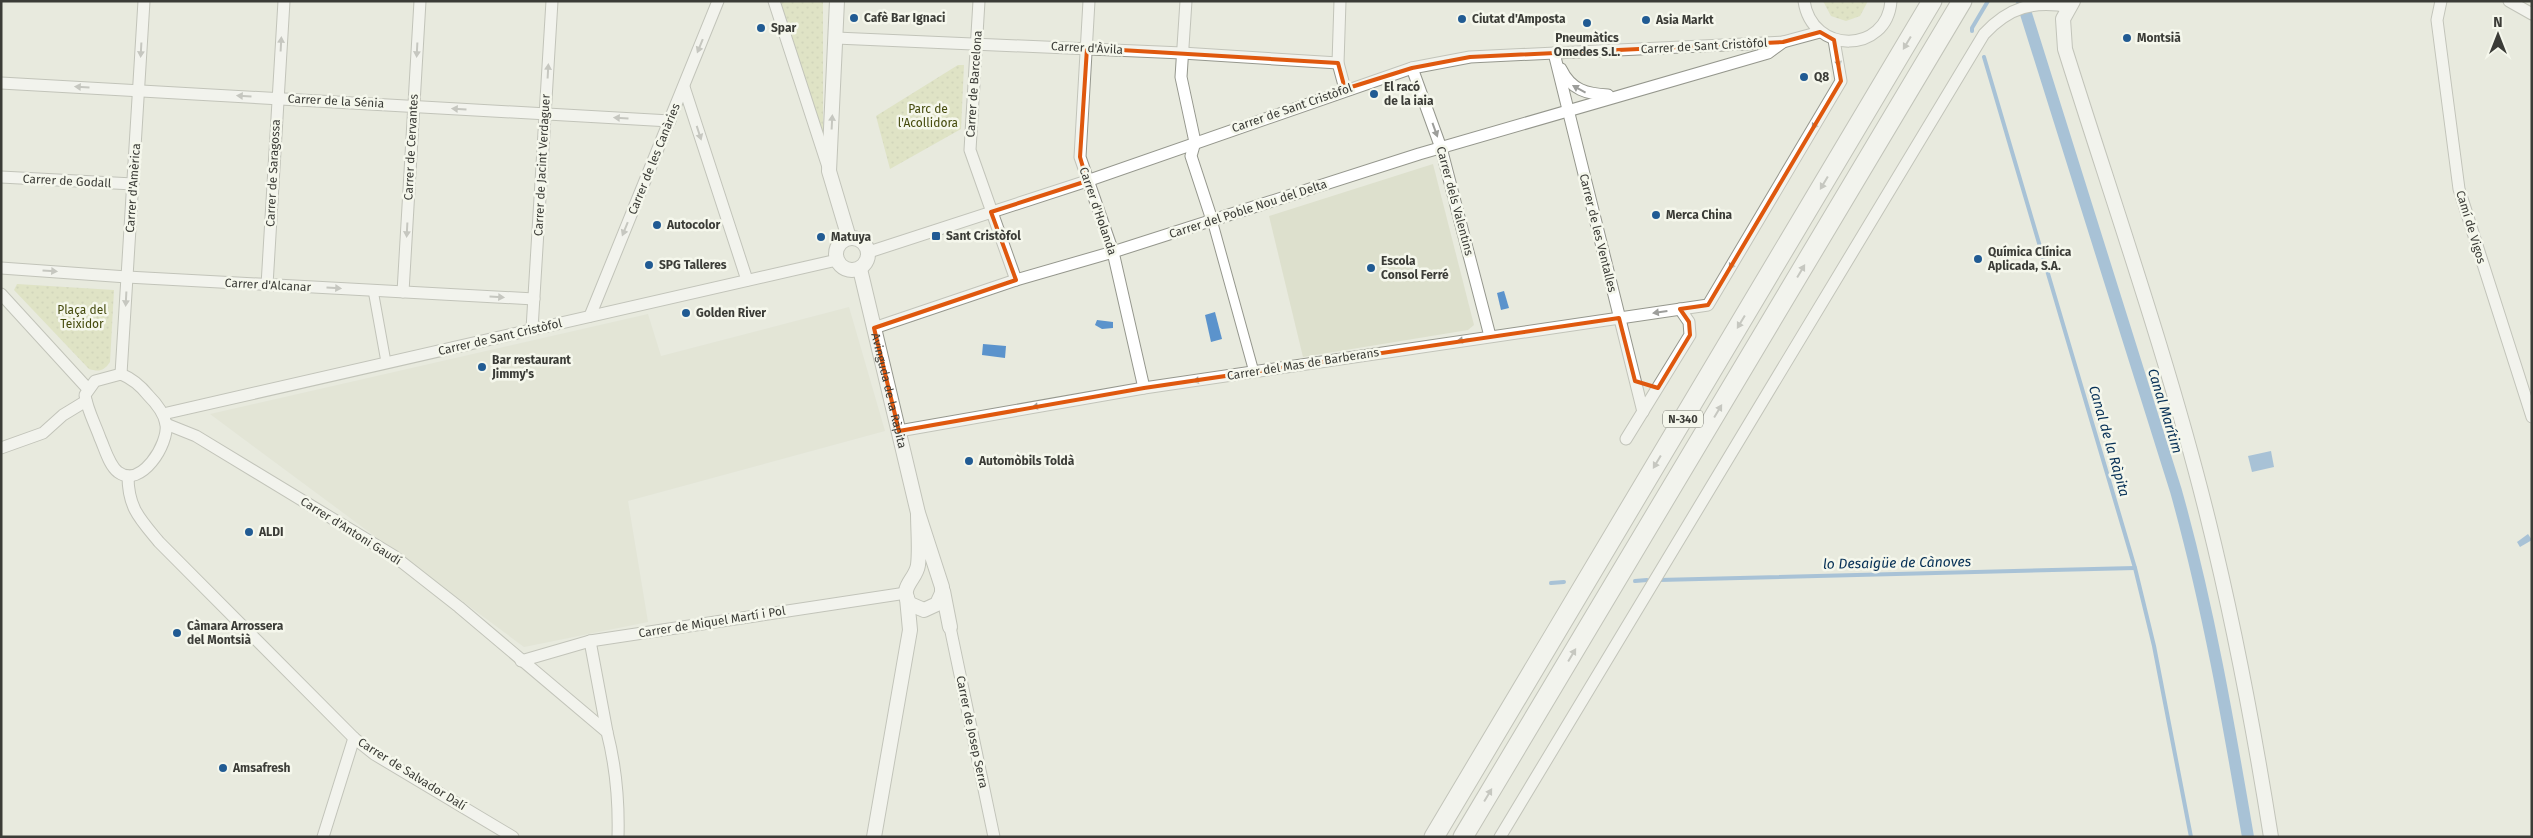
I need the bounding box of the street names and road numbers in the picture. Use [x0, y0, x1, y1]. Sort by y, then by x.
street label: Carrer de Barcelona [963, 30, 985, 138]
street label: Carrer de Sant Cristòfol [1640, 36, 1768, 56]
street label: Carrer d'Àvila [1051, 38, 1123, 57]
street label: Carrer de Sant Cristòfol [1230, 81, 1355, 135]
street label: Carrer de la Sénia [287, 91, 385, 111]
street label: Carrer de Cervantes [401, 93, 421, 201]
street label: Carrer de Jacint Verdaguer [531, 93, 553, 236]
street label: Carrer de les Canàries [625, 101, 683, 217]
street label: Carrer de Saragossa [263, 119, 283, 227]
street label: Carrer d'Amèrica [123, 143, 143, 233]
street label: Carrer dels Valentins [1434, 145, 1476, 257]
street label: Carrer d'Holanda [1076, 165, 1120, 257]
street label: Carrer de Godall [22, 172, 112, 190]
street label: Carrer de les Ventalles [1576, 172, 1620, 294]
street label: Carrer del Poble Nou del Delta [1167, 177, 1329, 241]
street label: Camí de Vigos [2453, 189, 2489, 266]
street label: Carrer d'Alcanar [224, 276, 312, 294]
street label: Carrer de Sant Cristòfol [437, 316, 564, 358]
street label: Avinguda de la Ràpita [868, 331, 909, 450]
street label: Carrer del Mas de Barberans [1226, 345, 1380, 383]
road number: N-340 [1663, 410, 1703, 428]
street label: Carrer d'Antoni Gaudí [298, 494, 405, 568]
street label: Carrer de Miquel Martí i Pol [638, 603, 787, 641]
street label: Carrer de Josep Serra [953, 674, 991, 790]
street label: Carrer de Salvador Dalí [355, 735, 469, 813]

